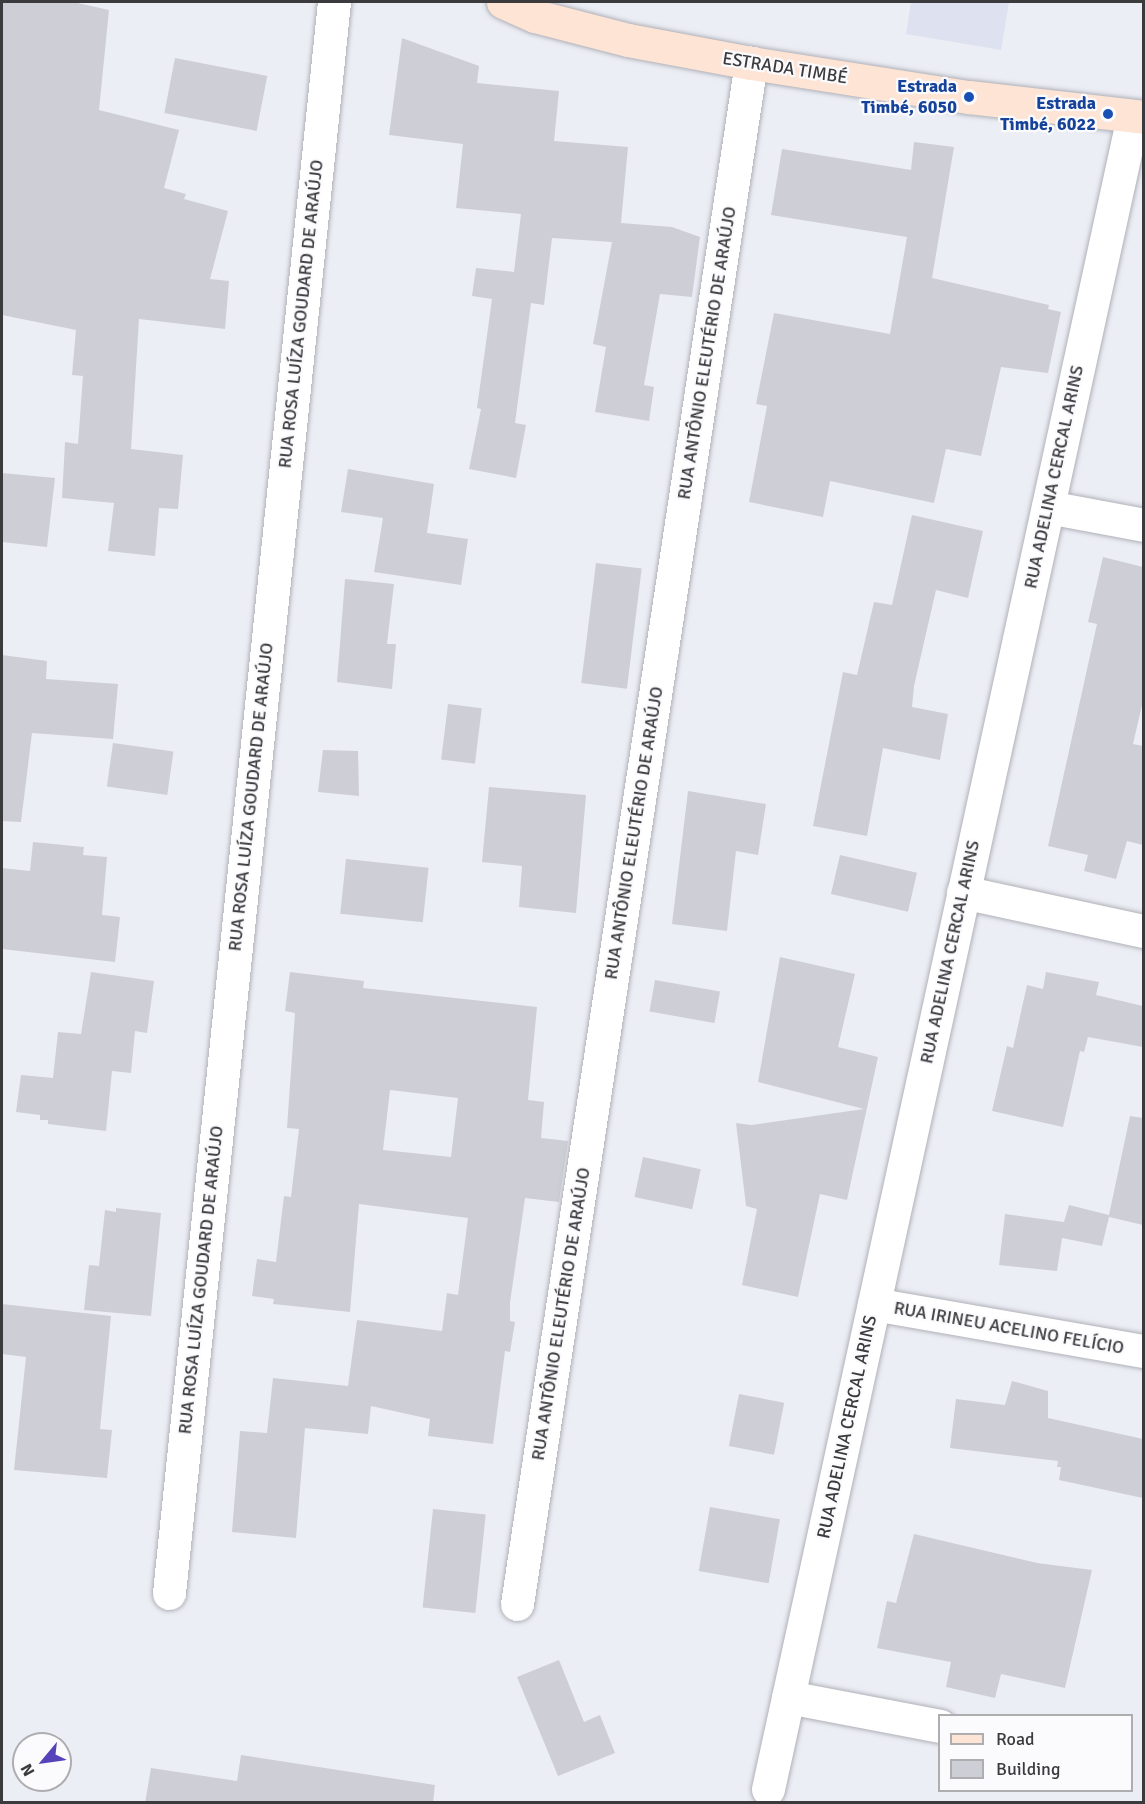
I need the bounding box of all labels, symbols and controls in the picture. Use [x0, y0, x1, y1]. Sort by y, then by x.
street label: ESTRADA TIMBÉ [721, 47, 849, 89]
place label: Estrada Timbé, 6050 [861, 76, 957, 118]
marker: Estrada Timbé, 6050 [962, 90, 976, 104]
place label: Estrada Timbé, 6022 [1000, 93, 1096, 136]
marker: Estrada Timbé, 6022 [1101, 107, 1115, 121]
street label: RUA ROSA LUÍZA GOUDARD DE ARAÚJO [274, 159, 328, 469]
street label: RUA ANTÔNIO ELEUTÉRIO DE ARAÚJO [673, 205, 741, 501]
street label: RUA ADELINA CERCAL ARINS [1020, 363, 1088, 591]
street label: RUA ROSA LUÍZA GOUDARD DE ARAÚJO [224, 642, 278, 952]
street label: RUA ANTÔNIO ELEUTÉRIO DE ARAÚJO [600, 685, 668, 981]
street label: RUA ADELINA CERCAL ARINS [916, 838, 984, 1066]
street label: RUA ROSA LUÍZA GOUDARD DE ARAÚJO [174, 1125, 228, 1435]
street label: RUA ANTÔNIO ELEUTÉRIO DE ARAÚJO [527, 1166, 595, 1462]
street label: RUA IRINEU ACELINO FELÍCIO [892, 1297, 1126, 1359]
street label: RUA ADELINA CERCAL ARINS [813, 1313, 881, 1541]
legend [938, 1714, 1133, 1792]
text: Road [996, 1728, 1035, 1750]
north arrow [12, 1732, 72, 1792]
text: Building [996, 1758, 1060, 1780]
text: N [17, 1760, 39, 1779]

